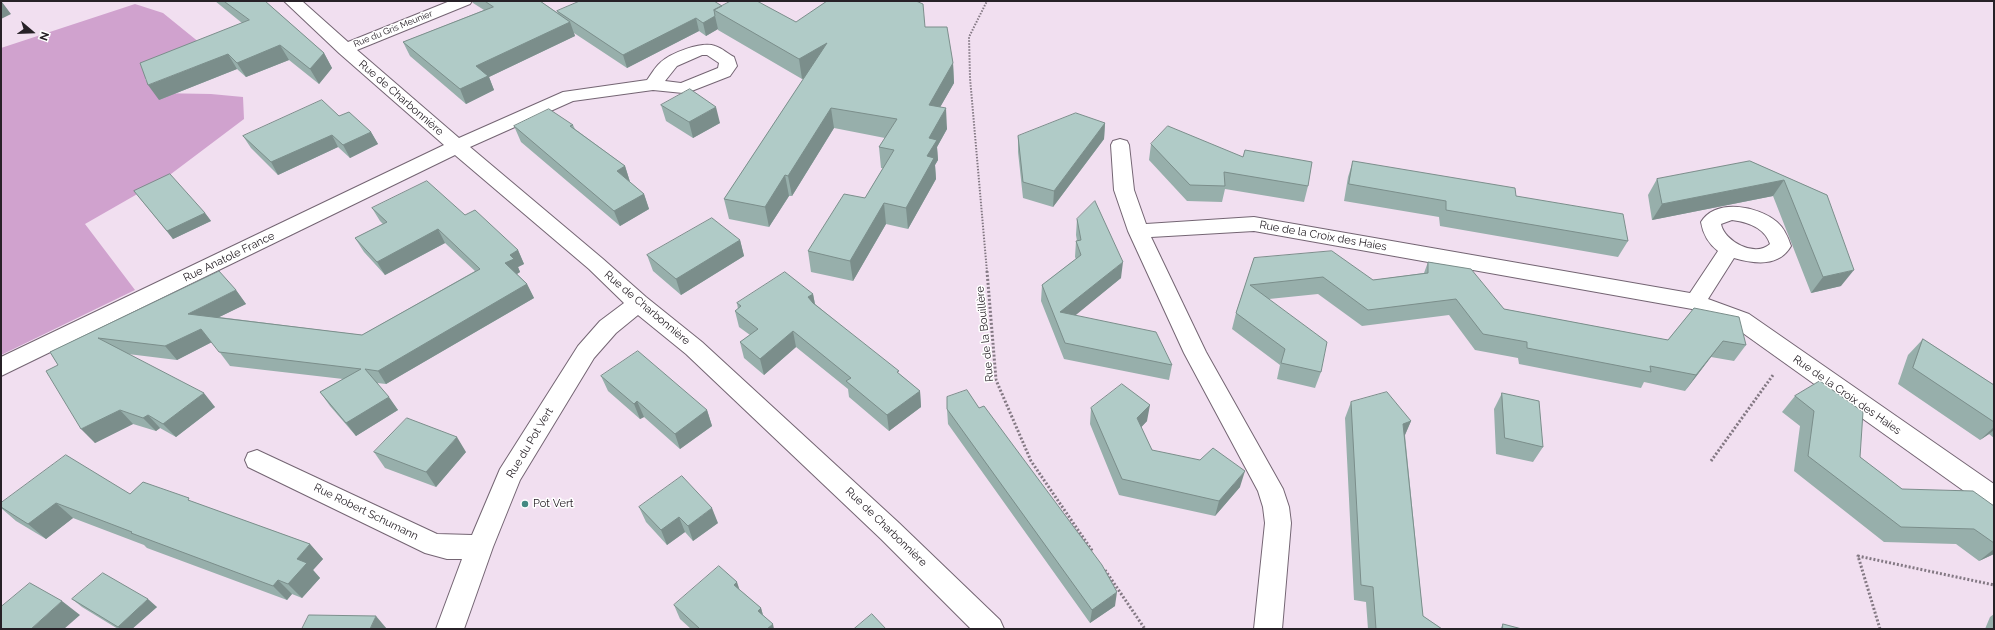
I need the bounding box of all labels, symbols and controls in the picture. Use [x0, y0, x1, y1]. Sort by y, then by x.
street label: Rue du Gris Meunier [352, 8, 434, 50]
north arrow [12, 12, 52, 52]
text: N [36, 30, 51, 42]
street label: Rue de Charbonnière [356, 58, 446, 138]
street label: Rue de la Croix des Haies [1258, 218, 1388, 254]
street label: Rue Anatole France [181, 229, 277, 285]
street label: Rue de Charbonnière [601, 268, 693, 348]
street label: Rue de la Bouillère [973, 285, 997, 383]
street label: Rue de la Croix des Haies [1790, 353, 1904, 437]
street label: Rue du Pot Vert [504, 406, 556, 480]
street label: Rue Robert Schumann [312, 481, 420, 543]
street label: Rue de Charbonnière [843, 485, 929, 569]
place label: Pot Vert [533, 497, 573, 511]
marker: Pot Vert [520, 499, 530, 509]

